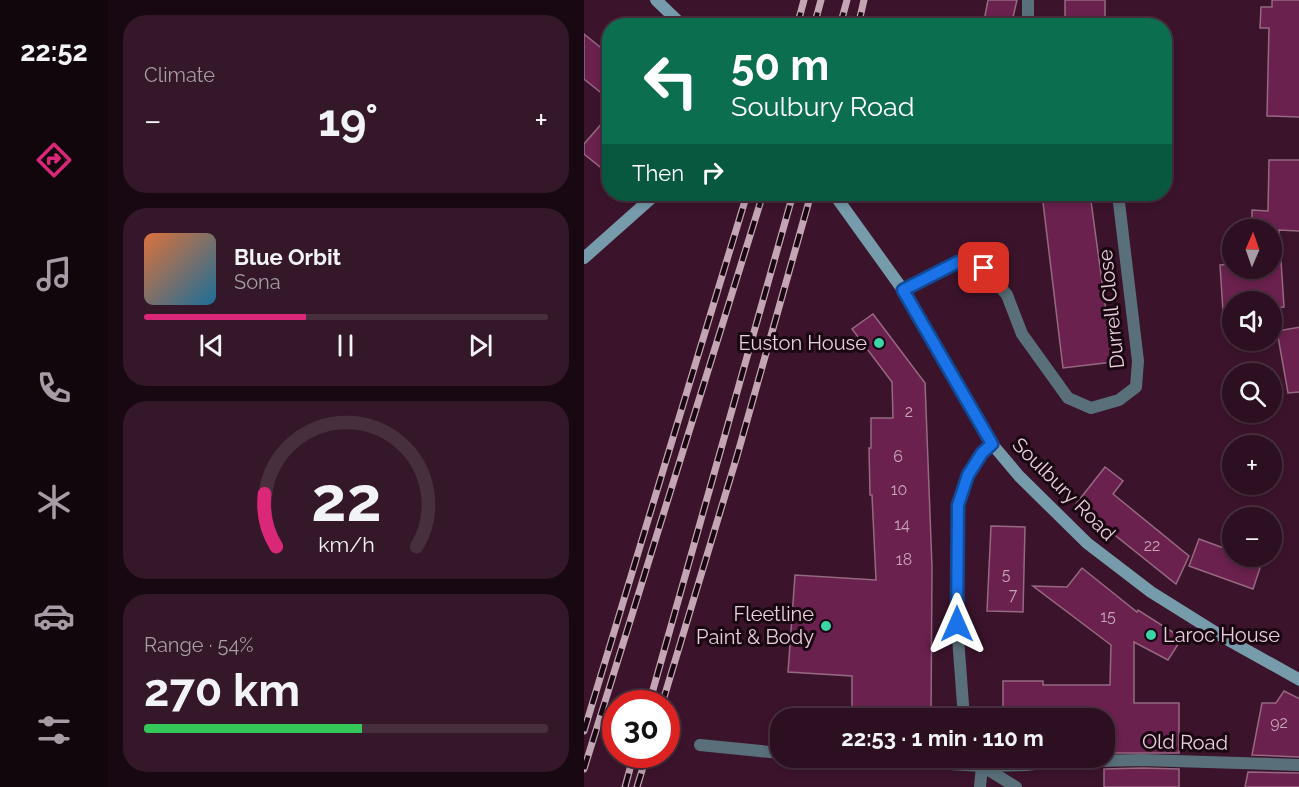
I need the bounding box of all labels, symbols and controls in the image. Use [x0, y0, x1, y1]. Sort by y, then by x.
text: 22:52 [20, 36, 88, 67]
text: 50 m [731, 41, 829, 90]
icon: left [632, 42, 710, 120]
text: Climate [144, 63, 215, 87]
text: Soulbury Road [731, 91, 915, 122]
text: 19° [318, 94, 378, 147]
text: − [144, 101, 162, 140]
text: + [534, 101, 548, 140]
icon: directions [33, 139, 75, 181]
icon: right [696, 156, 729, 189]
text: Then [632, 160, 684, 186]
north arrow [1222, 219, 1282, 279]
map controls [1222, 219, 1282, 567]
pin [958, 242, 1009, 293]
text: Blue Orbit [234, 244, 341, 270]
street label: Durrell Close [1093, 248, 1129, 370]
icon: arrive [967, 251, 1000, 284]
icon: music [33, 253, 75, 295]
text: Sona [234, 270, 281, 294]
button: sound [1222, 291, 1282, 351]
icon: previous [195, 329, 228, 362]
icon: pause [329, 329, 362, 362]
icon: next [464, 329, 497, 362]
place label: Euston House [739, 331, 867, 355]
marker: Euston House [872, 336, 886, 350]
button: search [1222, 363, 1282, 423]
icon: phone [33, 367, 75, 409]
house number: 2 [905, 402, 913, 421]
street label: Soulbury Road [1007, 432, 1121, 546]
button: + [1222, 435, 1282, 495]
house number: 6 [893, 447, 903, 466]
text: 22 [311, 462, 381, 536]
house number: 10 [891, 480, 907, 499]
icon: climate [33, 481, 75, 523]
button: − [1222, 507, 1282, 567]
house number: 14 [894, 515, 910, 534]
text: km/h [318, 532, 374, 557]
house number: 22 [1144, 536, 1160, 555]
house number: 18 [896, 550, 912, 569]
house number: 5 [1002, 565, 1011, 584]
house number: 7 [1009, 585, 1018, 604]
position arrow [925, 592, 989, 656]
icon: car [33, 595, 75, 637]
place label: Fleetline Paint & Body [696, 602, 814, 649]
house number: 15 [1100, 607, 1116, 626]
marker: Fleetline Paint & Body [819, 619, 833, 633]
place label: Laroc House [1163, 623, 1280, 647]
marker: Laroc House [1144, 628, 1158, 642]
text: Range · 54% [144, 633, 254, 657]
text: 270 km [144, 664, 300, 717]
speed limit sign: 30 [602, 690, 680, 768]
icon: filters [33, 709, 75, 751]
house number: 92 [1270, 713, 1288, 732]
text: 22:53 · 1 min · 110 m [841, 725, 1044, 751]
street label: Old Road [1142, 729, 1228, 755]

